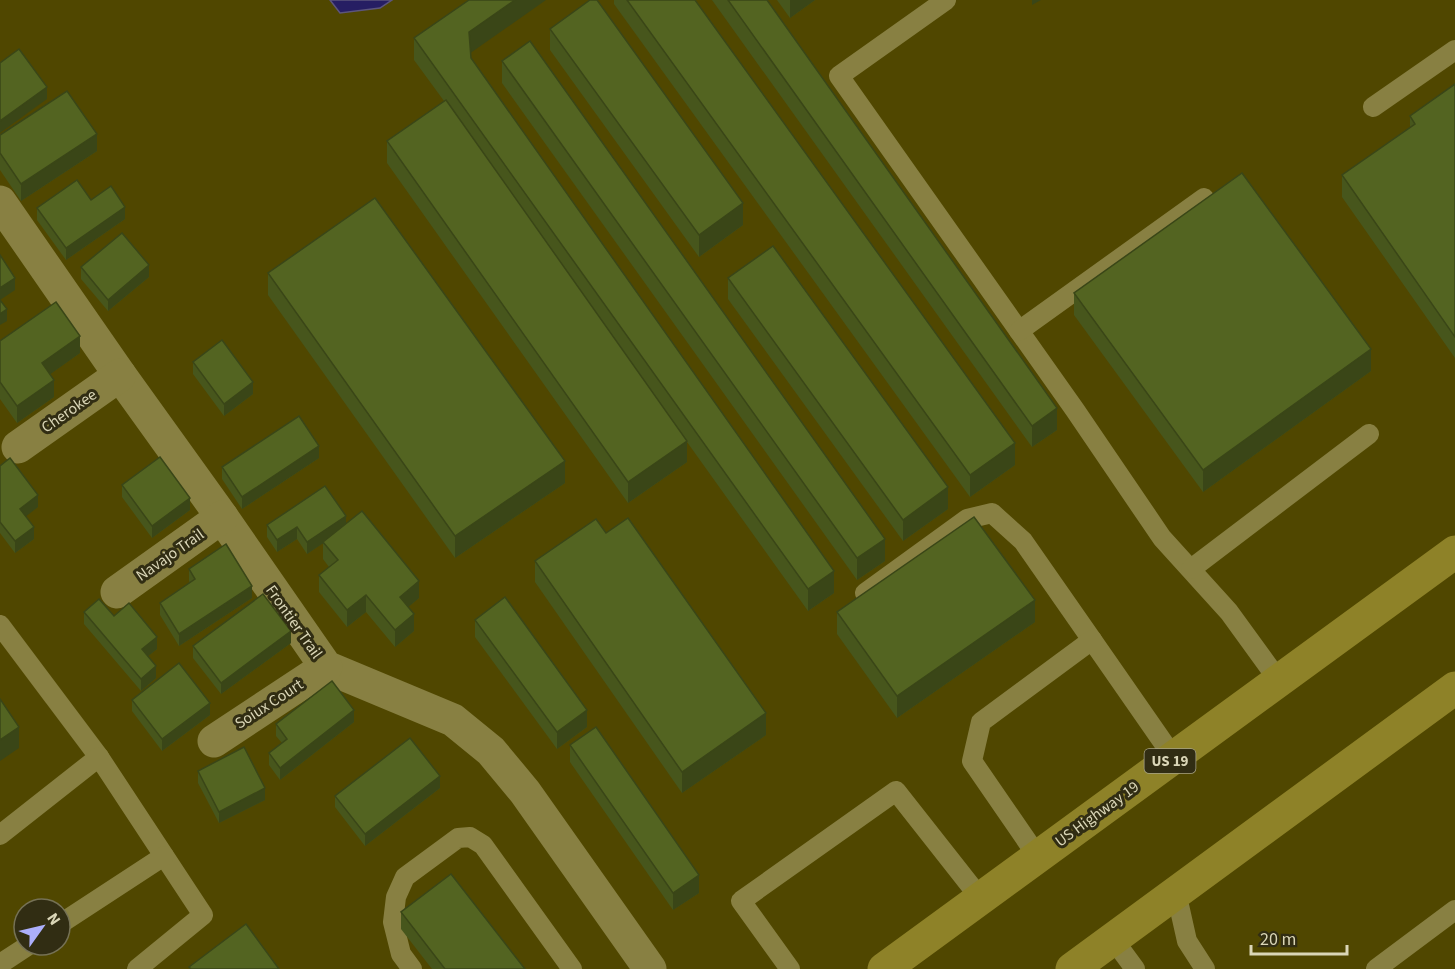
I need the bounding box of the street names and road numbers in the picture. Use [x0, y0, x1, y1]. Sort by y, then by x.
street label: Cherokee [37, 384, 101, 438]
street label: Navajo Trail [132, 523, 208, 587]
street label: Frontier Trail [260, 581, 328, 663]
street label: Soiux Court [230, 673, 308, 734]
road number: US 19 [1144, 749, 1196, 773]
street label: US Highway 19 [1050, 776, 1144, 852]

